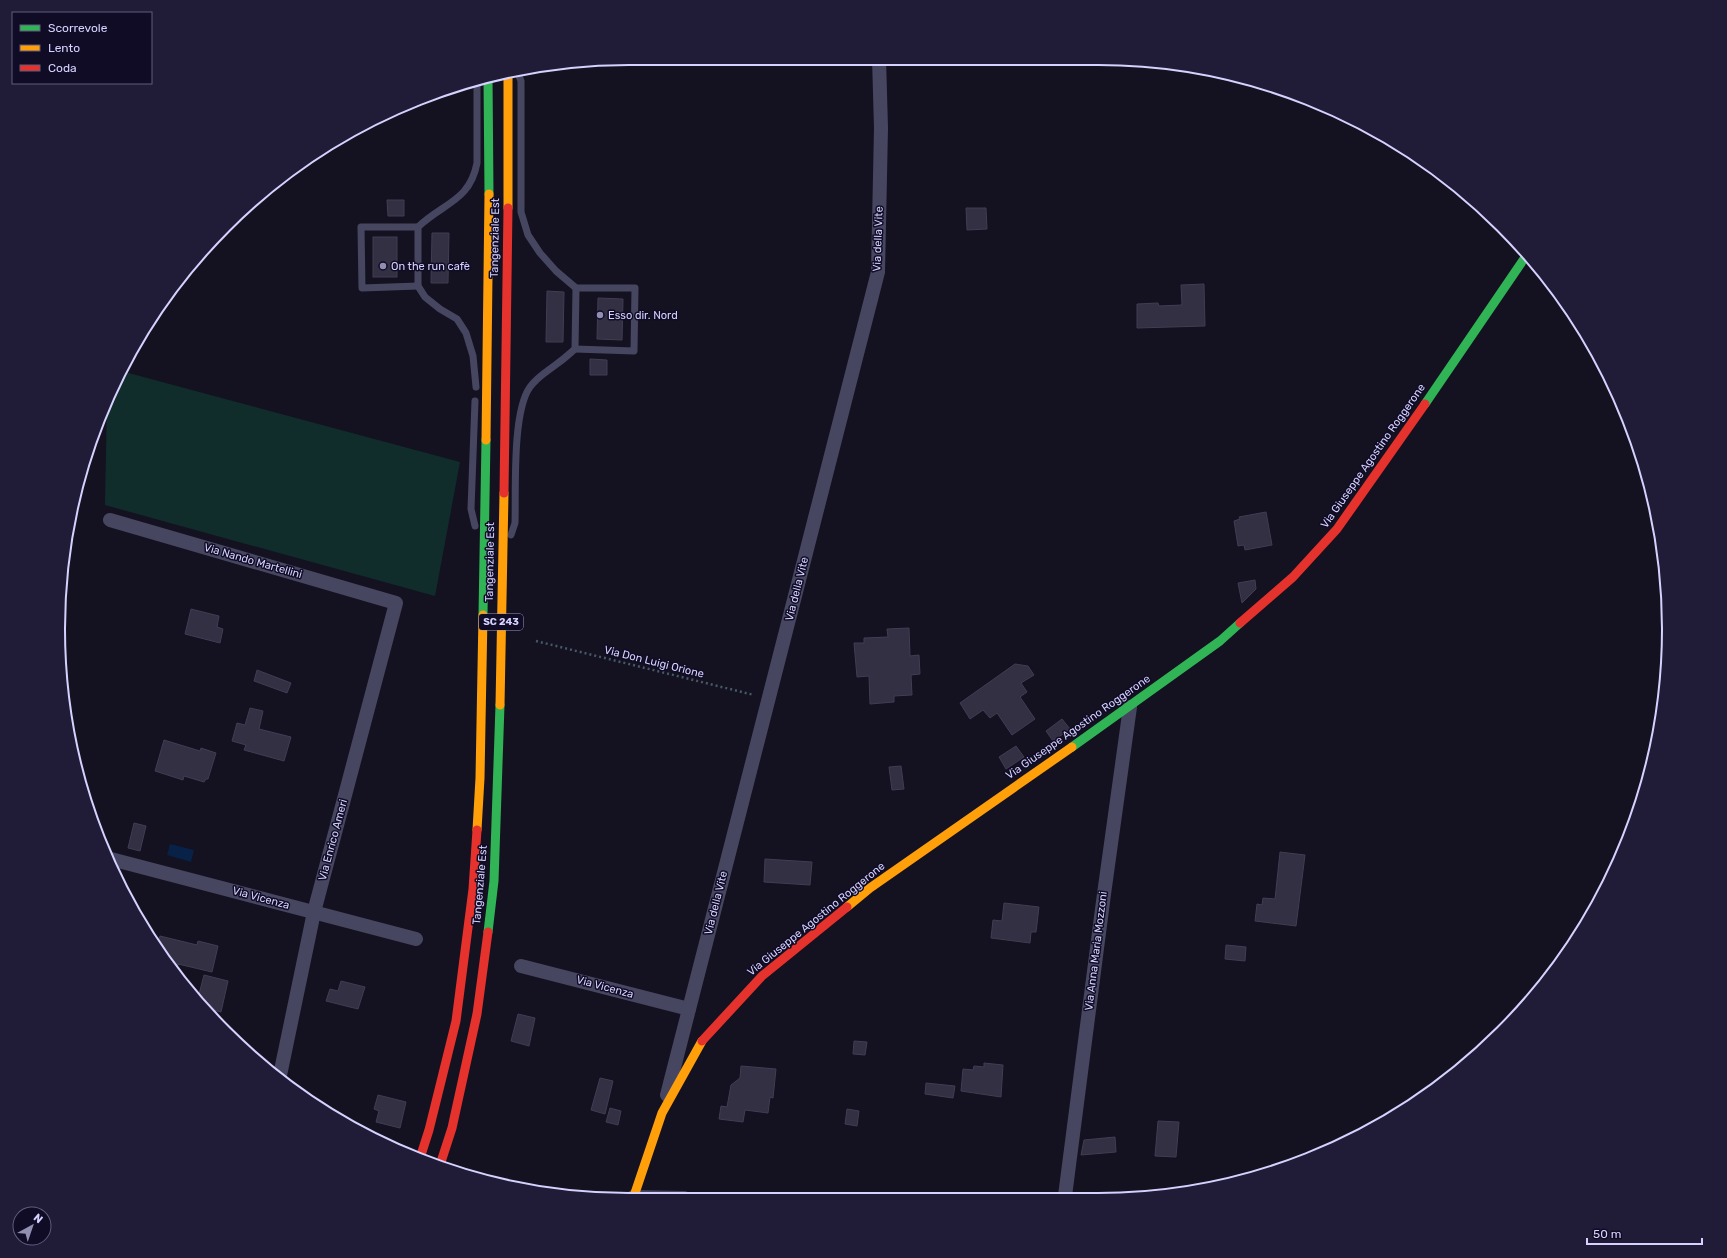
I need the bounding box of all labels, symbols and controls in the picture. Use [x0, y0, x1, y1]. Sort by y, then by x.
legend [12, 12, 152, 84]
text: Scorrevole [48, 21, 108, 35]
text: Lento [48, 41, 80, 55]
text: Coda [48, 61, 77, 75]
street label: Tangenziale Est [488, 197, 502, 278]
street label: Via della Vite [870, 206, 886, 272]
place label: On the run cafè [391, 260, 470, 273]
marker: On the run cafè [378, 261, 388, 271]
place label: Esso dir. Nord [608, 309, 678, 322]
marker: Esso dir. Nord [595, 310, 605, 320]
street label: Via Giuseppe Agostino Roggerone [1318, 381, 1428, 531]
street label: Tangenziale Est [483, 521, 497, 602]
street label: Via Nando Martellini [203, 541, 303, 581]
street label: Via della Vite [783, 556, 811, 622]
road number: SC 243 [479, 614, 523, 630]
street label: Via Don Luigi Orione [603, 643, 705, 681]
street label: Via Giuseppe Agostino Roggerone [1003, 672, 1153, 782]
street label: Via Enrico Ameri [316, 798, 350, 882]
street label: Tangenziale Est [470, 844, 490, 925]
street label: Via Giuseppe Agostino Roggerone [745, 859, 887, 979]
street label: Via della Vite [702, 870, 730, 936]
street label: Via Vicenza [231, 884, 291, 912]
street label: Via Anna Maria Mozzoni [1082, 891, 1110, 1011]
street label: Via Vicenza [575, 973, 635, 1001]
north arrow [12, 1206, 52, 1246]
text: N [31, 1211, 45, 1226]
scale bar [1587, 1220, 1702, 1246]
text: 50 m [1593, 1227, 1621, 1241]

